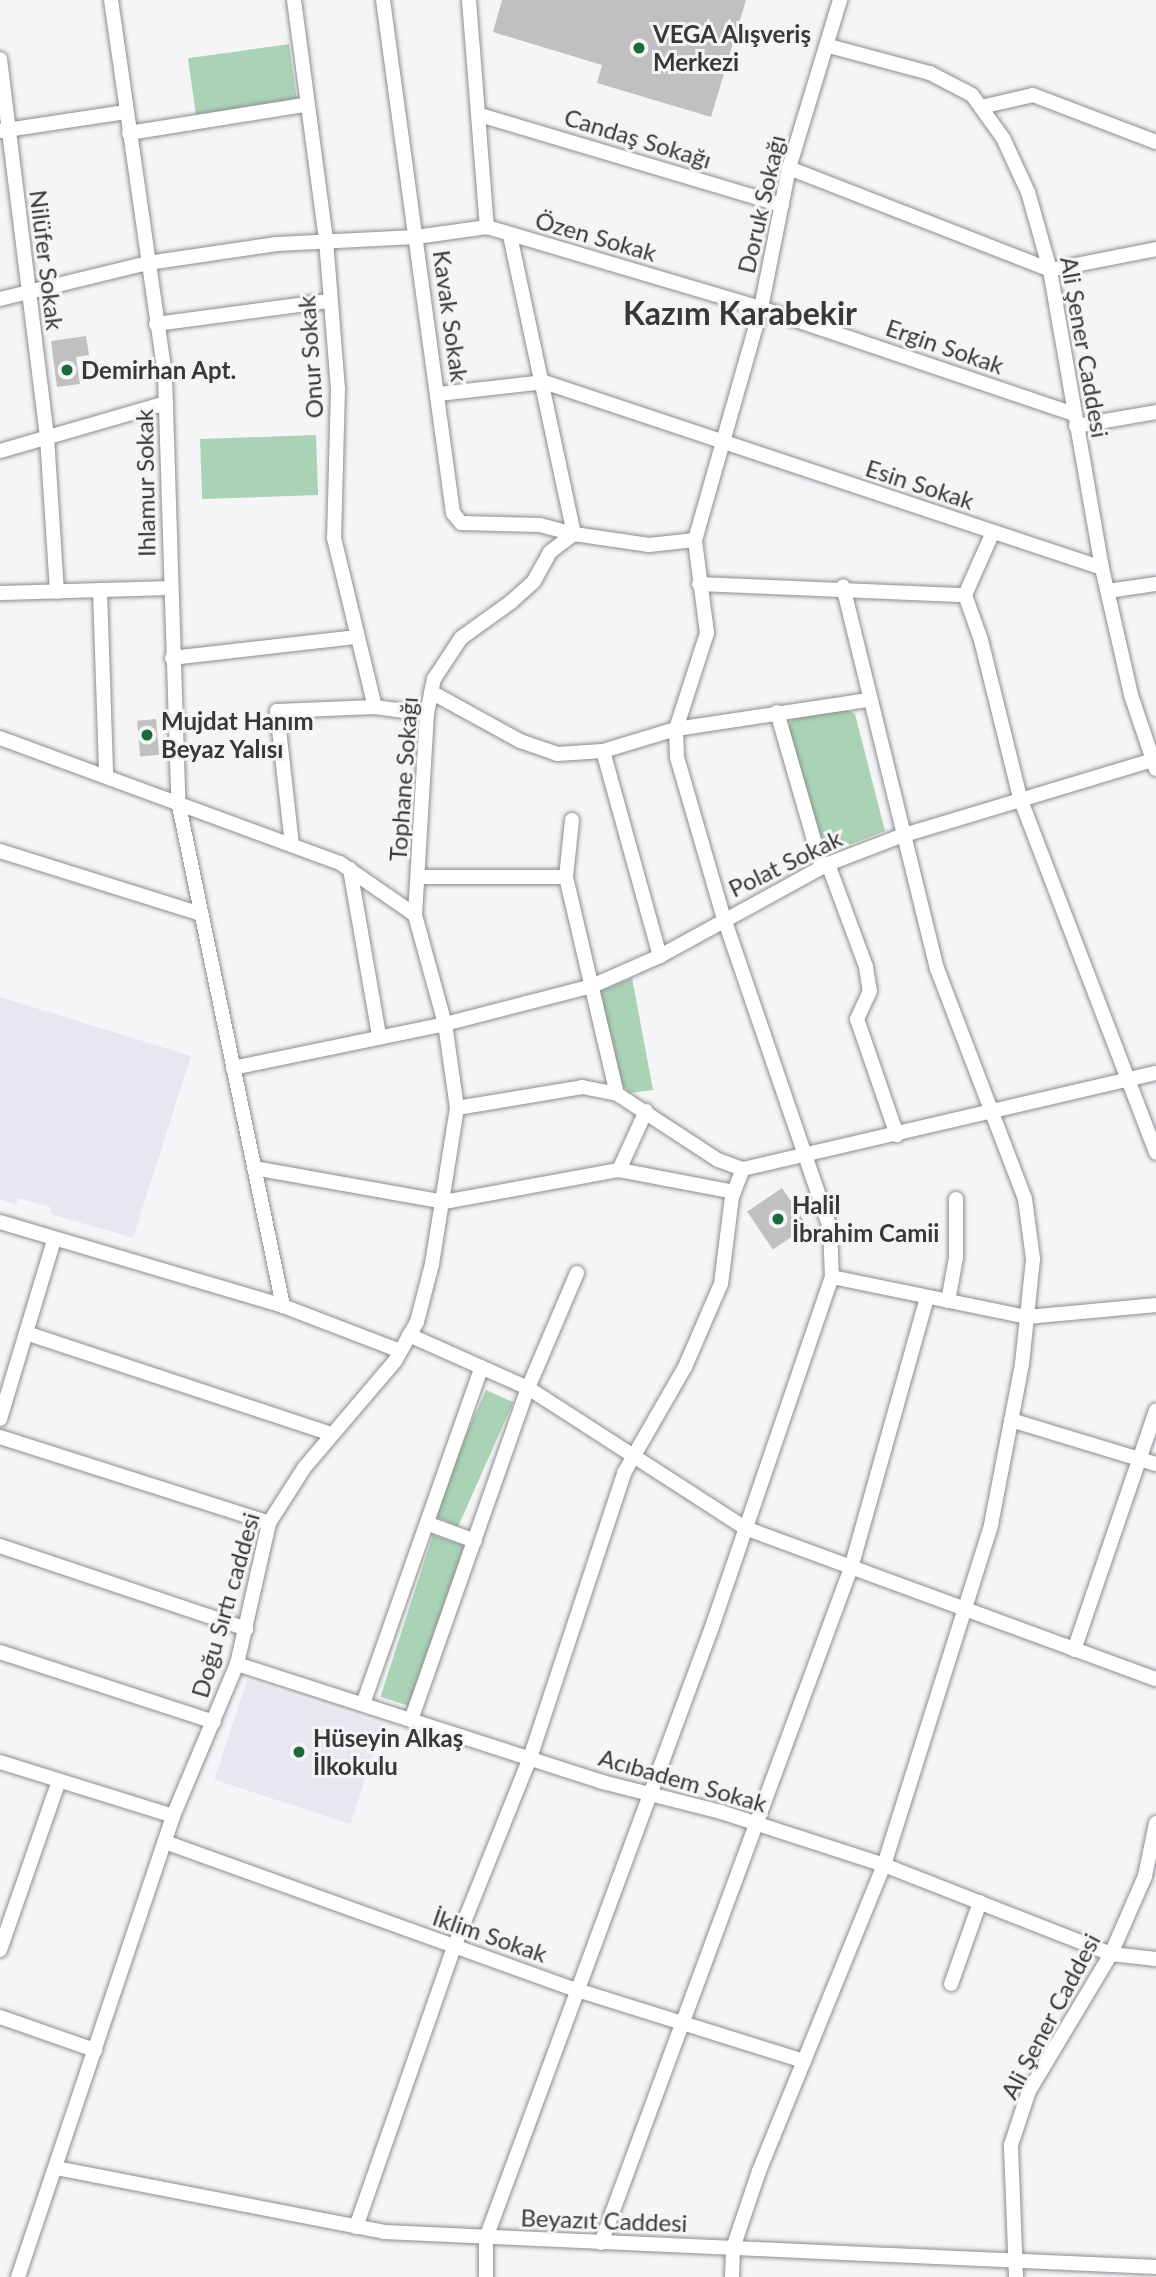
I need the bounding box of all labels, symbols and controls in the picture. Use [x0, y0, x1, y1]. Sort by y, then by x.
place label: VEGA Alışveriş Merkezi [653, 20, 813, 76]
marker: VEGA Alışveriş Merkezi [631, 40, 647, 56]
street label: Candaş Sokağı [561, 102, 715, 174]
street label: Doruk Sokağı [731, 132, 791, 276]
street label: Nilüfer Sokak [24, 188, 70, 332]
street label: Özen Sokak [532, 205, 660, 267]
street label: Kavak Sokak [428, 248, 474, 384]
street label: Ali Şener Caddesi [1055, 254, 1115, 440]
street label: Onur Sokak [291, 294, 329, 420]
district label: Kazım Karabekir [623, 294, 857, 332]
street label: Ergin Sokak [882, 312, 1008, 380]
place label: Demirhan Apt. [81, 356, 237, 384]
marker: Demirhan Apt. [59, 362, 75, 378]
street label: Ihlamur Sokak [129, 409, 161, 557]
street label: Esin Sokak [862, 453, 978, 515]
street label: Tophane Sokağı [383, 696, 423, 862]
place label: Mujdat Hanım Beyaz Yalısı [161, 707, 314, 763]
marker: Mujdat Hanım Beyaz Yalısı [139, 727, 155, 743]
street label: Polat Sokak [724, 823, 846, 903]
place label: Halil İbrahim Camii [792, 1191, 939, 1247]
marker: Halil İbrahim Camii [770, 1211, 786, 1227]
street label: Doğu Sırtı caddesi [185, 1509, 265, 1701]
place label: Hüseyin Alkaş İlkokulu [313, 1724, 464, 1780]
street label: Acıbadem Sokak [596, 1742, 770, 1818]
marker: Hüseyin Alkaş İlkokulu [291, 1744, 307, 1760]
street label: İklim Sokak [429, 1902, 551, 1968]
street label: Ali Şener Caddesi [994, 1928, 1106, 2104]
street label: Beyazıt Caddesi [520, 2203, 688, 2237]

